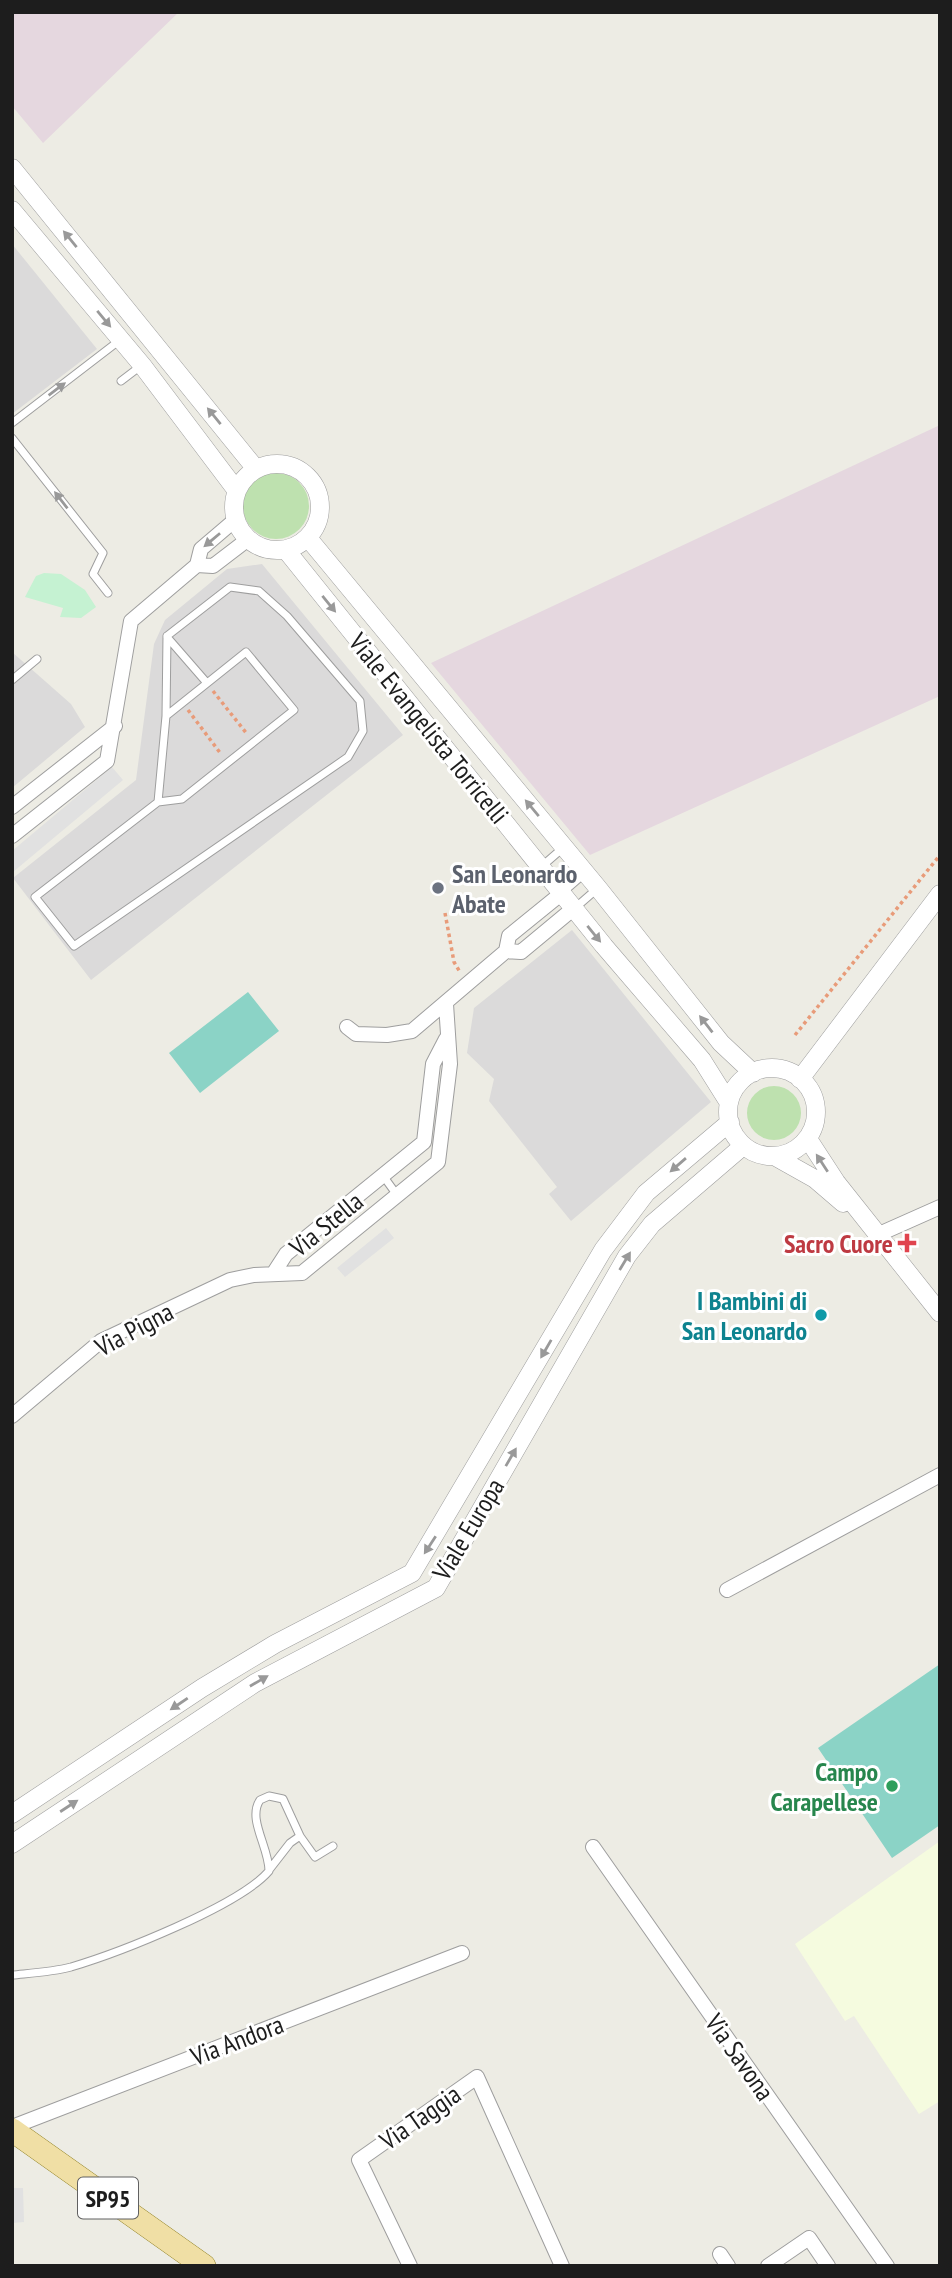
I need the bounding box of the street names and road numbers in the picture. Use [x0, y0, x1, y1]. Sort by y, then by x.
street label: Viale Evangelista Torricelli [341, 625, 516, 830]
street label: Via Stella [282, 1184, 369, 1264]
street label: Via Pigna [88, 1295, 179, 1364]
street label: Viale Europa [424, 1472, 511, 1587]
street label: Via Savona [698, 2006, 782, 2107]
street label: Via Andora [185, 2007, 288, 2073]
street label: Via Taggia [372, 2077, 467, 2157]
road number: SP95 [78, 2178, 138, 2218]

